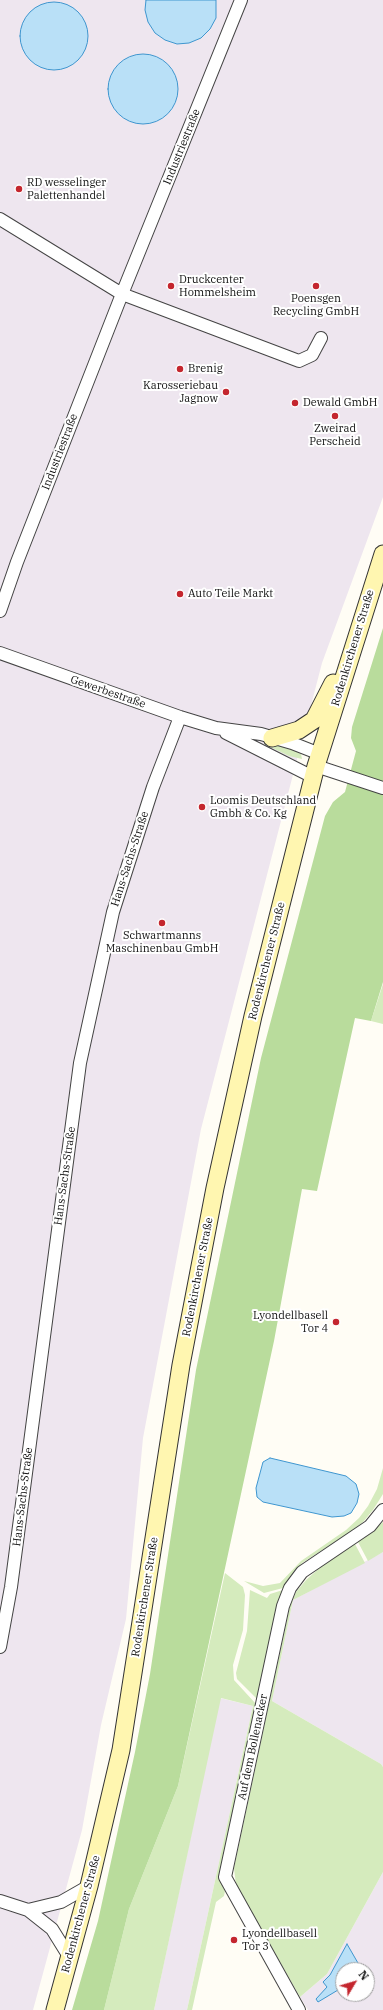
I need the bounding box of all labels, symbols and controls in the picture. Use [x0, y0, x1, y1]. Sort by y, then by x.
street label: Industriestraße [161, 107, 203, 187]
place label: RD wesselinger Palettenhandel [27, 176, 106, 202]
marker: RD wesselinger Palettenhandel [14, 184, 24, 194]
place label: Druckcenter Hommelsheim [179, 273, 256, 299]
marker: Druckcenter Hommelsheim [166, 281, 176, 291]
marker: Poensgen Recycling GmbH [311, 281, 321, 291]
place label: Poensgen Recycling GmbH [273, 292, 359, 318]
place label: Brenig [188, 362, 223, 376]
marker: Brenig [175, 364, 185, 374]
place label: Karosseriebau Jagnow [143, 379, 218, 405]
marker: Karosseriebau Jagnow [221, 387, 231, 397]
place label: Dewald GmbH [303, 396, 377, 410]
marker: Dewald GmbH [290, 398, 300, 408]
marker: Zweirad Perscheid [330, 411, 340, 421]
street label: Industriestraße [39, 412, 81, 492]
place label: Zweirad Perscheid [309, 422, 361, 448]
place label: Auto Teile Markt [188, 587, 273, 601]
street label: Rodenkirchener Straße [329, 588, 377, 708]
marker: Auto Teile Markt [175, 589, 185, 599]
street label: Gewerbestraße [69, 673, 147, 711]
place label: Loomis Deutschland Gmbh & Co. Kg [210, 794, 316, 820]
marker: Loomis Deutschland Gmbh & Co. Kg [197, 802, 207, 812]
street label: Hans-Sachs-Straße [108, 810, 152, 908]
street label: Rodenkirchener Straße [246, 901, 288, 1021]
marker: Schwartmanns Maschinenbau GmbH [157, 918, 167, 928]
place label: Schwartmanns Maschinenbau GmbH [106, 929, 218, 955]
street label: Hans-Sachs-Straße [52, 1126, 78, 1226]
street label: Rodenkirchener Straße [180, 1216, 216, 1338]
place label: Lyondellbasell Tor 4 [253, 1309, 328, 1335]
marker: Lyondellbasell Tor 4 [331, 1317, 341, 1327]
street label: Hans-Sachs-Straße [10, 1447, 36, 1547]
street label: Rodenkirchener Straße [129, 1536, 161, 1658]
street label: Auf dem Bollenacker [235, 1693, 271, 1801]
street label: Rodenkirchener Straße [59, 1854, 103, 1974]
place label: Lyondellbasell Tor 3 [242, 1927, 317, 1953]
marker: Lyondellbasell Tor 3 [229, 1935, 239, 1945]
north arrow [335, 1962, 375, 2002]
text: N [355, 1967, 372, 1983]

